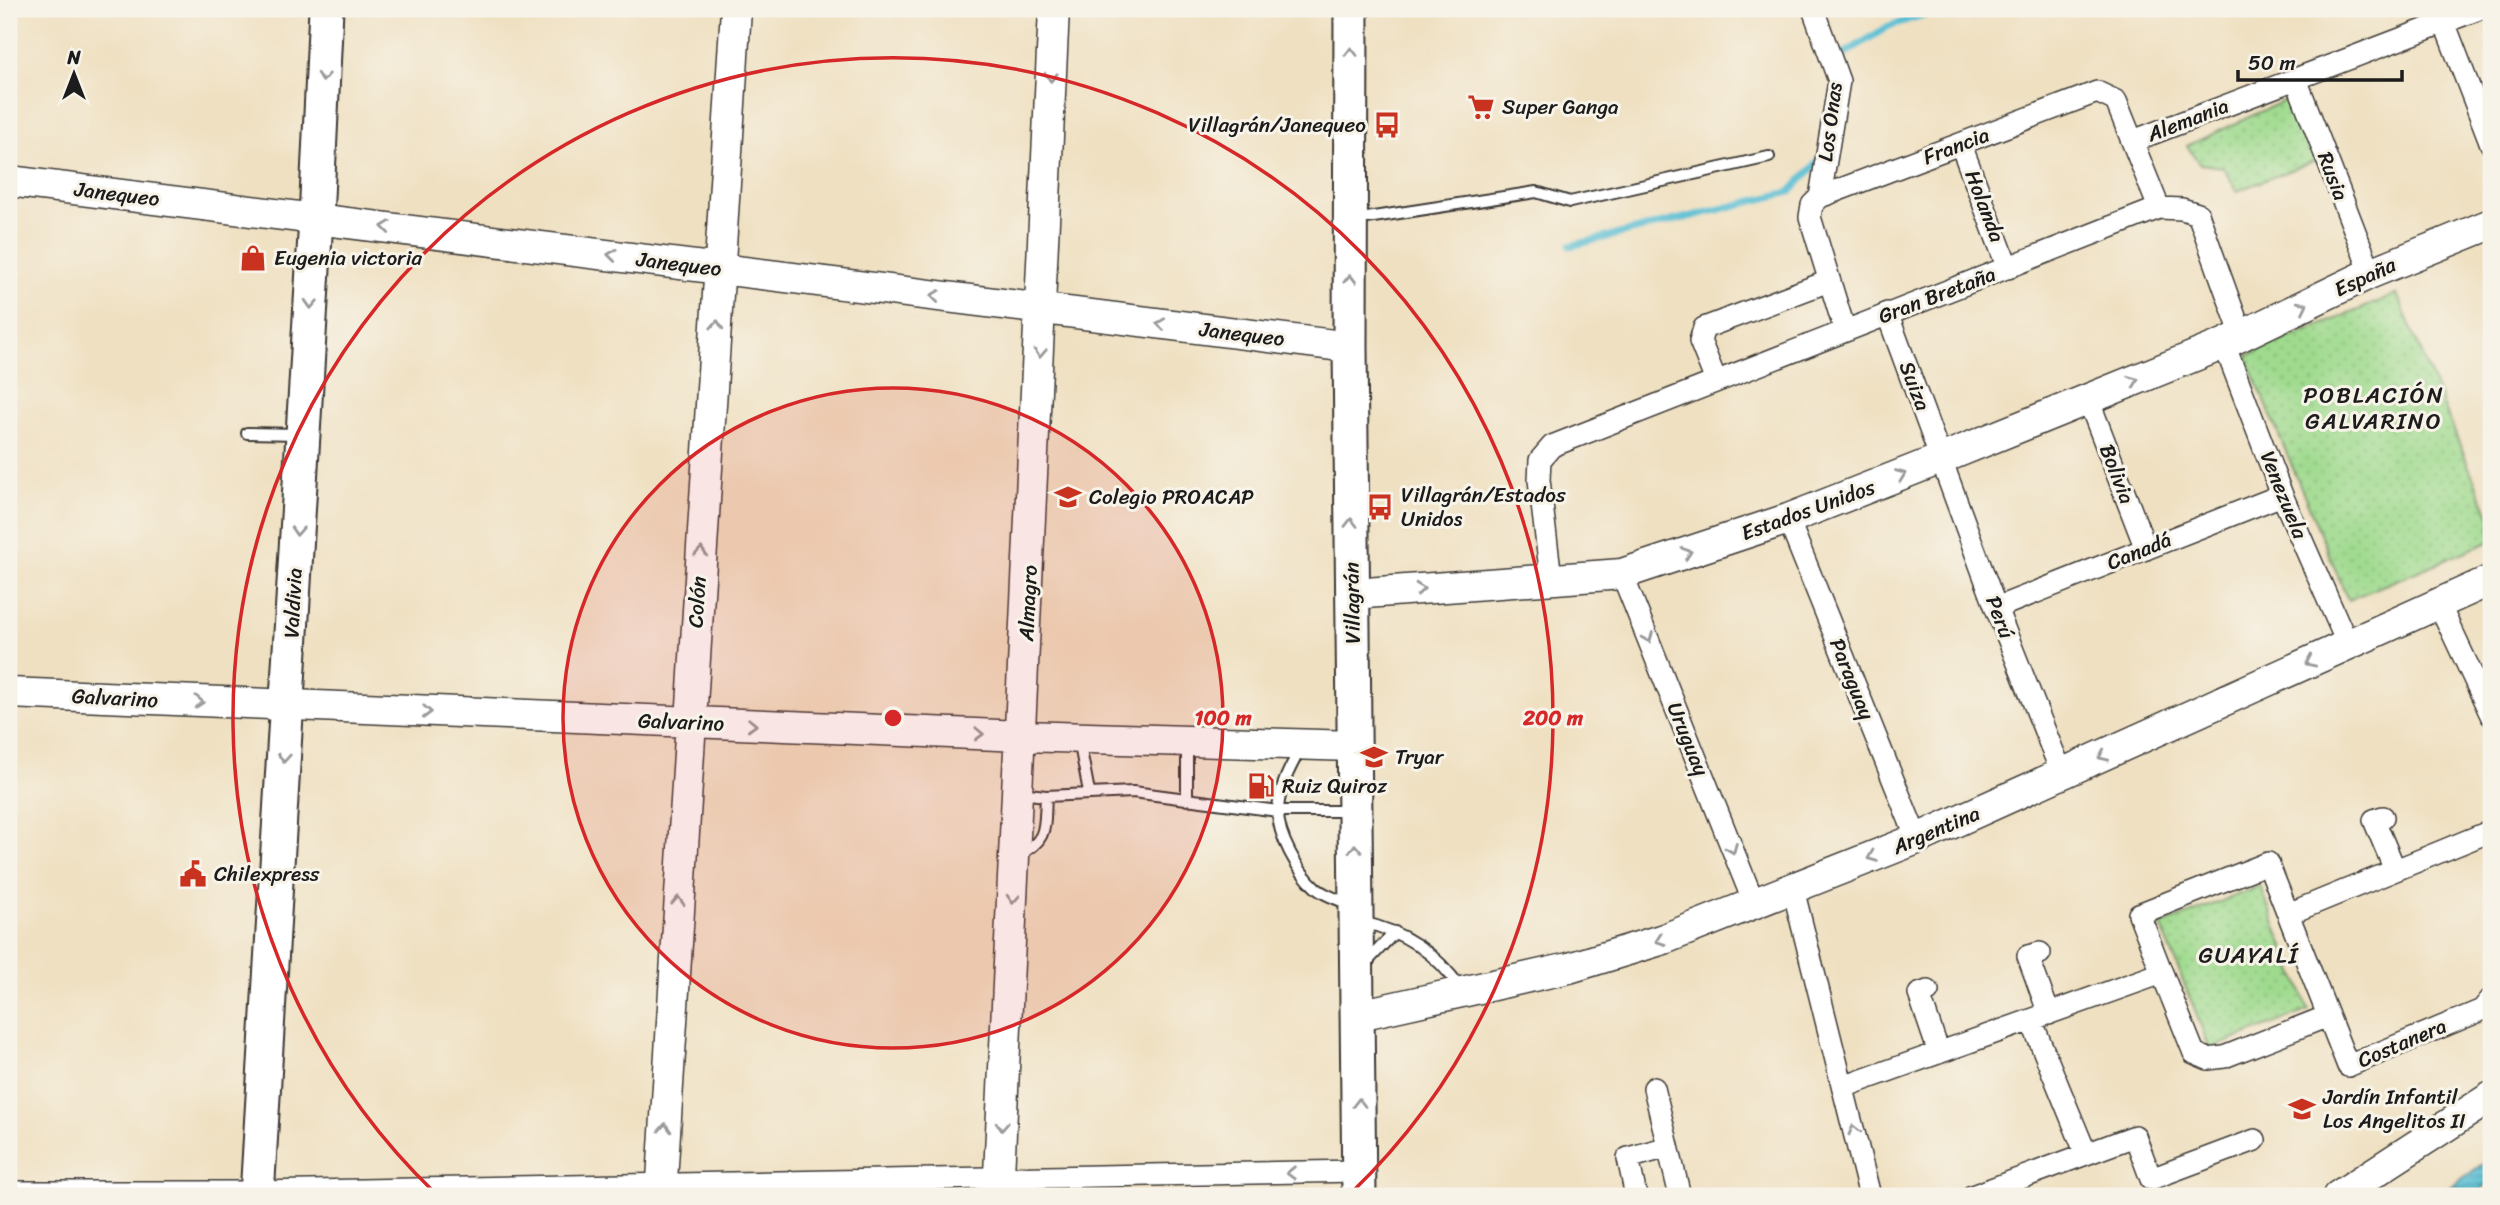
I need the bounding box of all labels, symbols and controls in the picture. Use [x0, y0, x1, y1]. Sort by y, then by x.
north arrow [38, 38, 108, 108]
scale bar [2238, 38, 2402, 82]
text: N [66, 41, 81, 74]
text: 50 m [2248, 44, 2296, 82]
one-way arrow [1343, 46, 1359, 56]
one-way arrow [315, 72, 330, 83]
one-way arrow [1044, 72, 1059, 83]
street label: Los Onas [1806, 80, 1854, 164]
street label: Alemania [2141, 87, 2235, 153]
place label: Super Ganga [1502, 88, 1619, 126]
supermarket icon: Super Ganga [1466, 92, 1496, 122]
place label: Villagrán/Janequeo [1188, 106, 1366, 144]
bus stop icon: Villagrán/Janequeo [1372, 110, 1402, 140]
street label: Francia [1917, 116, 1995, 176]
street label: Rusia [2306, 146, 2360, 207]
street label: Holanda [1954, 164, 2016, 248]
street label: Janequeo [71, 170, 162, 218]
one-way arrow [380, 220, 392, 235]
place label: Eugenia victoria [274, 239, 422, 277]
street label: Janequeo [633, 240, 724, 288]
shop icon: Eugenia victoria [238, 243, 268, 273]
street label: España [2328, 246, 2403, 308]
one-way arrow [606, 248, 618, 263]
street label: Gran Bretaña [1873, 255, 2002, 335]
one-way arrow [1343, 273, 1358, 284]
one-way arrow [929, 288, 941, 303]
one-way arrow [304, 299, 319, 310]
one-way arrow [2296, 300, 2308, 314]
street label: Janequeo [1196, 310, 1287, 358]
one-way arrow [1155, 316, 1166, 331]
one-way arrow [709, 319, 724, 330]
one-way arrow [1032, 348, 1047, 359]
street label: Suiza [1888, 355, 1942, 417]
one-way arrow [2128, 375, 2140, 389]
district label: POBLACIÓN GALVARINO [2303, 375, 2445, 442]
street label: Bolivia [2088, 438, 2146, 510]
street label: Venezuela [2249, 445, 2319, 545]
street label: Estados Unidos [1736, 468, 1881, 552]
one-way arrow [1894, 469, 1906, 483]
place label: Villagrán/Estados Unidos [1401, 476, 1566, 538]
place label: Colegio PROACAP [1089, 478, 1254, 516]
school or university icon: Colegio PROACAP [1053, 482, 1083, 512]
bus stop icon: Villagrán/Estados Unidos [1365, 492, 1395, 522]
one-way arrow [1343, 518, 1359, 528]
street label: Canadá [2101, 521, 2178, 581]
one-way arrow [290, 526, 305, 537]
one-way arrow [693, 546, 708, 557]
one-way arrow [1681, 546, 1693, 561]
street label: Villagrán [1332, 562, 1372, 644]
street label: Almagro [1007, 564, 1049, 643]
street label: Valdivia [272, 566, 314, 639]
street label: Colón [676, 575, 718, 629]
one-way arrow [1415, 582, 1426, 597]
street label: Perú [1974, 590, 2026, 645]
one-way arrow [1639, 631, 1653, 643]
street label: Paraguay [1818, 632, 1886, 726]
one-way arrow [2305, 654, 2317, 668]
street label: Galvarino [71, 677, 159, 719]
one-way arrow [194, 695, 205, 710]
street label: Uruguay [1656, 696, 1720, 782]
text: 100 m [1194, 699, 1252, 737]
text: 200 m [1522, 699, 1584, 737]
street label: Galvarino [637, 702, 725, 743]
one-way arrow [421, 705, 432, 720]
centre of rings [881, 706, 905, 730]
one-way arrow [747, 718, 758, 733]
one-way arrow [974, 727, 985, 742]
place label: Tryar [1395, 738, 1445, 776]
school or university icon: Tryar [1359, 742, 1389, 772]
one-way arrow [2098, 748, 2110, 762]
one-way arrow [276, 753, 291, 764]
place label: Ruiz Quiroz [1282, 767, 1387, 805]
fuel station icon: Ruiz Quiroz [1246, 771, 1276, 801]
street label: Argentina [1885, 794, 1986, 866]
one-way arrow [1724, 842, 1738, 854]
one-way arrow [1348, 843, 1363, 854]
one-way arrow [1867, 849, 1879, 863]
place label: Chilexpress [214, 855, 320, 893]
public building icon: Chilexpress [178, 859, 208, 889]
one-way arrow [1006, 893, 1021, 904]
one-way arrow [670, 895, 685, 906]
one-way arrow [1655, 932, 1667, 946]
district label: GUAYALÍ [2198, 935, 2300, 976]
street label: Costanera [2351, 1007, 2453, 1079]
place label: Jardín Infantil Los Angelitos II [2322, 1078, 2466, 1140]
school or university icon: Jardín Infantil Los Angelitos II [2287, 1094, 2317, 1124]
one-way arrow [1351, 1097, 1367, 1108]
one-way arrow [994, 1121, 1009, 1132]
one-way arrow [657, 1122, 672, 1133]
one-way arrow [1848, 1124, 1862, 1136]
one-way arrow [1285, 1165, 1296, 1180]

